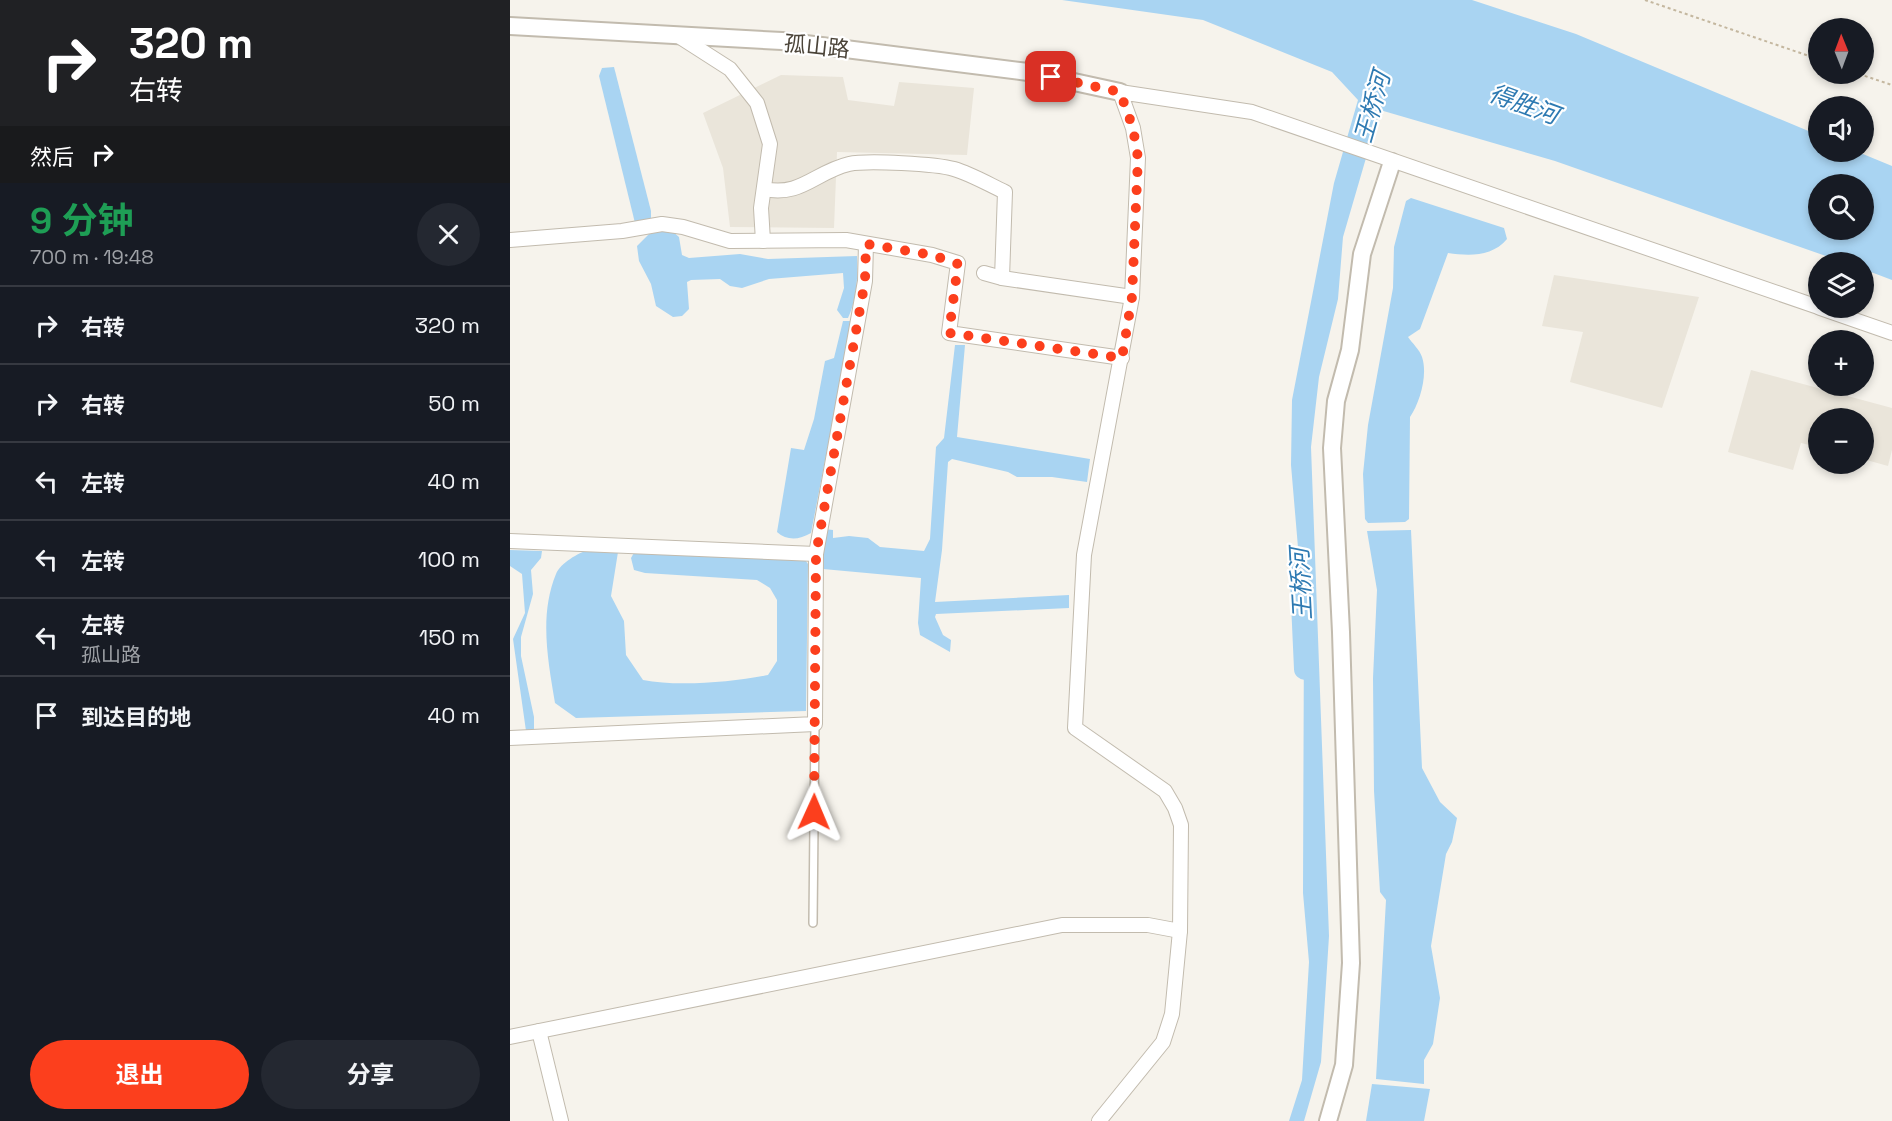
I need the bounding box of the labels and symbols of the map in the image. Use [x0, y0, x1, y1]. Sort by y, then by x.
north arrow [1808, 18, 1874, 84]
street label: 孤山路 [783, 29, 851, 63]
pin [1025, 51, 1076, 102]
water label: 王桥河 [1347, 64, 1398, 146]
water label: 得胜河 [1485, 77, 1567, 132]
water label: 王桥河 [1283, 543, 1318, 621]
position arrow [782, 780, 846, 844]

